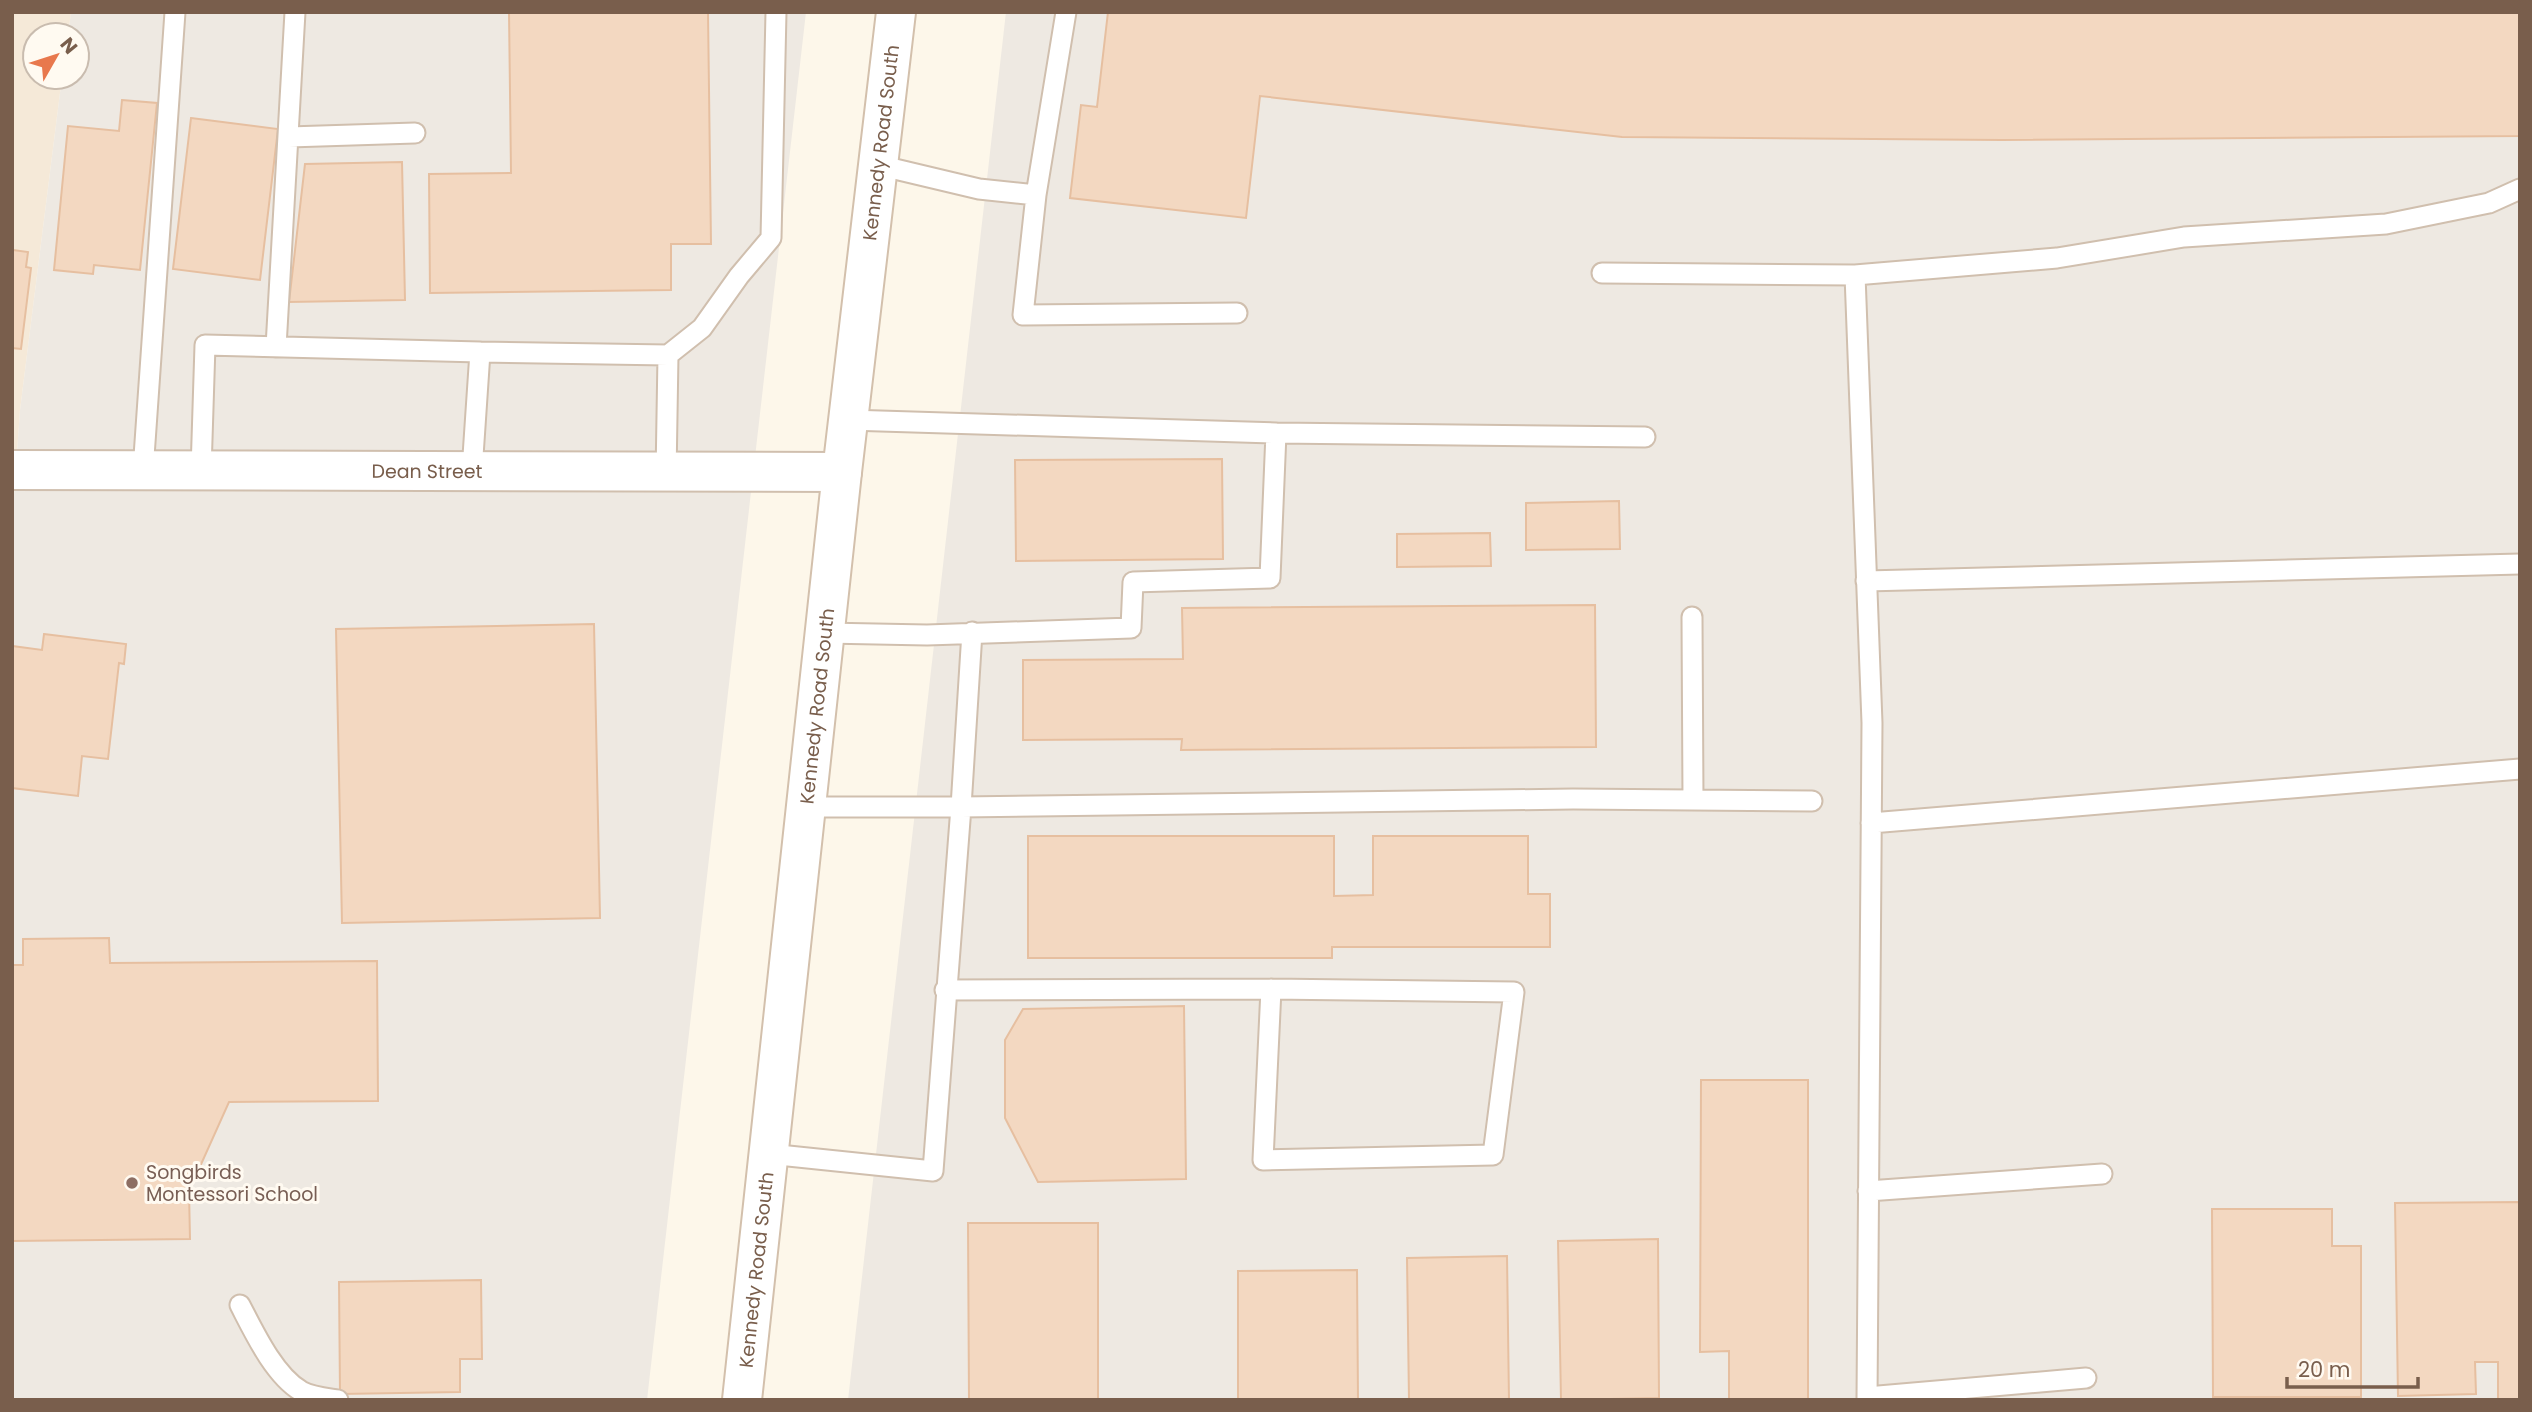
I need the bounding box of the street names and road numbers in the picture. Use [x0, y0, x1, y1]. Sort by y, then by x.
street label: Kennedy Road South [856, 43, 906, 242]
street label: Dean Street [371, 457, 483, 485]
street label: Kennedy Road South [793, 607, 841, 805]
street label: Kennedy Road South [732, 1170, 780, 1369]

